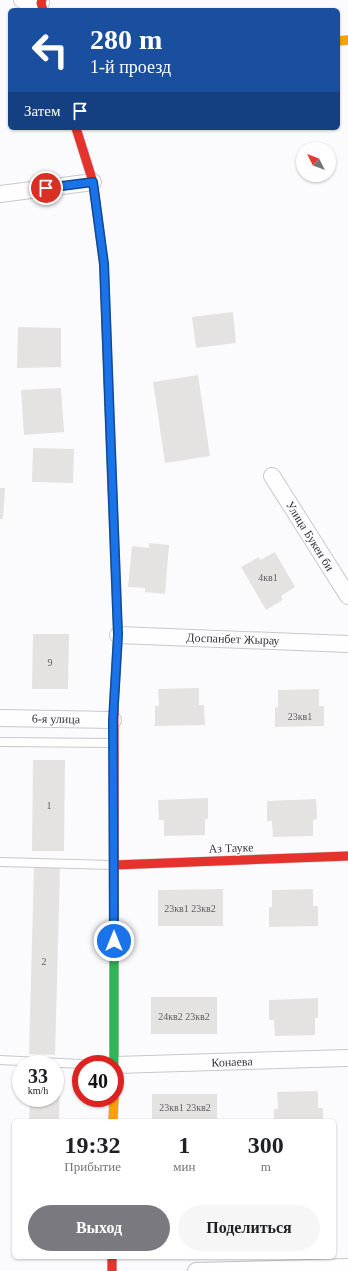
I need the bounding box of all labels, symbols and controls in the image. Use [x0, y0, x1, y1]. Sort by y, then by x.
icon: left [24, 24, 76, 76]
text: 280 m [90, 24, 162, 55]
text: 1-й проезд [90, 57, 171, 77]
icon: arrive [69, 100, 91, 122]
text: Затем [24, 103, 61, 119]
north arrow [296, 142, 336, 182]
map controls [296, 142, 336, 182]
pin [29, 171, 63, 205]
icon: arrive [35, 177, 57, 199]
street label: Улица Букен би [283, 498, 337, 574]
house number: 4кв1 [258, 572, 278, 583]
street label: Доспанбет Жырау [186, 630, 280, 648]
house number: 9 [48, 657, 53, 668]
house number: 23кв1 [288, 711, 312, 722]
street label: 6-я улица [32, 712, 81, 726]
house number: 1 [47, 800, 52, 811]
street label: Аз Тауке [208, 840, 254, 856]
house number: 23кв1 23кв2 [164, 903, 216, 914]
position arrow [93, 920, 135, 962]
house number: 2 [42, 956, 47, 967]
house number: 24кв2 23кв2 [158, 1011, 210, 1022]
street label: Конаева [211, 1054, 254, 1070]
speed limit sign: 40 [72, 1055, 124, 1107]
text: 33 [28, 1065, 48, 1087]
text: km/h [28, 1085, 48, 1096]
house number: 23кв1 23кв2 [159, 1102, 211, 1113]
text: 19:32 [65, 1132, 121, 1158]
text: 1 [178, 1132, 190, 1158]
text: 300 [248, 1132, 284, 1158]
text: Прибытие [64, 1159, 121, 1174]
text: мин [173, 1159, 195, 1174]
text: m [261, 1159, 271, 1174]
button: Выход [28, 1205, 170, 1251]
button: Поделиться [178, 1205, 320, 1251]

